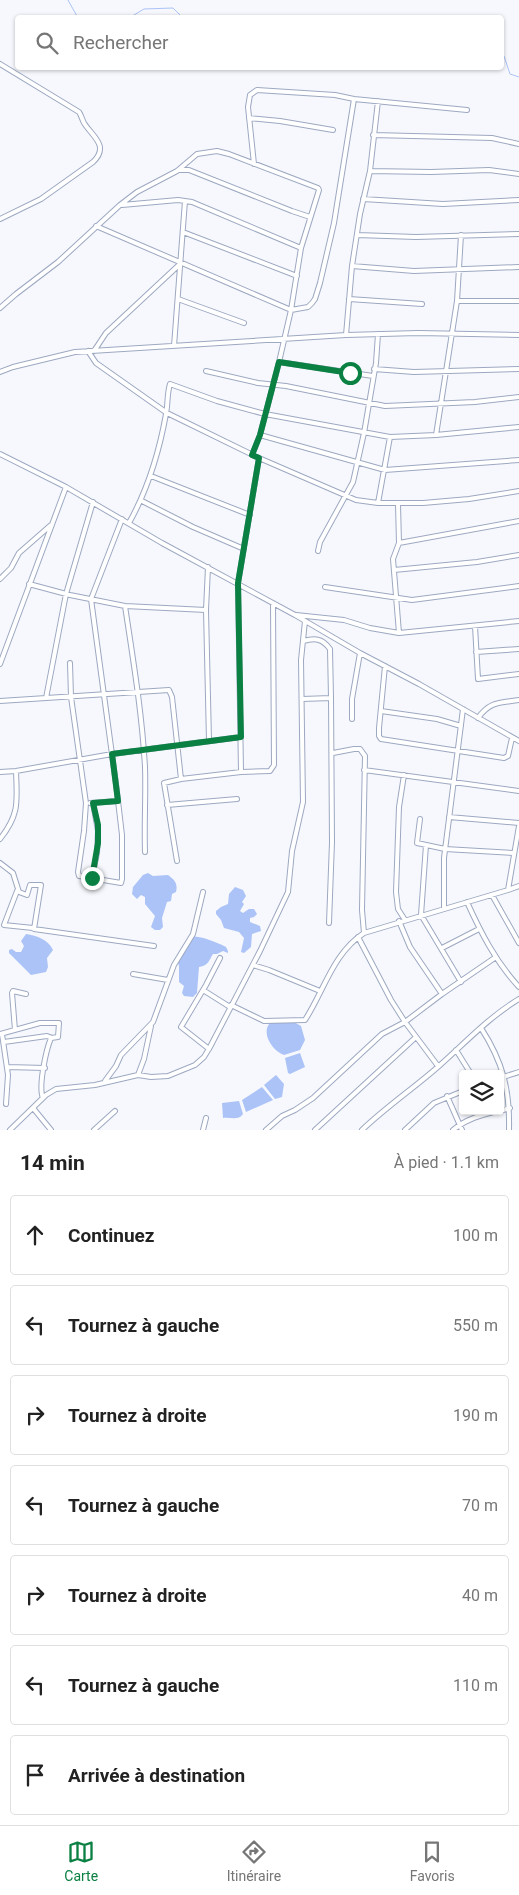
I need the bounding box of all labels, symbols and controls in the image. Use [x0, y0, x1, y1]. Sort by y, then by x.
search box [15, 15, 504, 70]
icon: search [33, 29, 61, 57]
text: Rechercher [73, 31, 168, 54]
route start [339, 362, 362, 385]
route end [81, 867, 104, 890]
map controls [459, 1070, 504, 1115]
button: layers [459, 1070, 504, 1115]
text: 14 min [20, 1151, 85, 1175]
text: À pied · 1.1 km [394, 1153, 499, 1172]
icon: ahead [21, 1221, 49, 1249]
text: Continuez [68, 1224, 154, 1247]
text: 100 m [453, 1226, 498, 1245]
icon: left [21, 1311, 49, 1339]
text: Tournez à gauche [68, 1314, 219, 1337]
text: 550 m [453, 1316, 498, 1335]
icon: right [21, 1401, 49, 1429]
text: Tournez à droite [68, 1404, 207, 1427]
text: 190 m [453, 1406, 498, 1425]
icon: left [21, 1491, 49, 1519]
text: Tournez à gauche [68, 1494, 219, 1517]
text: 70 m [462, 1496, 498, 1515]
icon: right [21, 1581, 49, 1609]
text: Tournez à droite [68, 1584, 207, 1607]
text: 40 m [462, 1586, 498, 1605]
icon: left [21, 1671, 49, 1699]
text: Tournez à gauche [68, 1674, 219, 1697]
text: 110 m [453, 1676, 498, 1695]
icon: arrive [21, 1761, 49, 1789]
text: Arrivée à destination [68, 1764, 245, 1787]
tab: Carte [64, 1838, 98, 1884]
tab: Itinéraire [227, 1838, 281, 1884]
tab: Favoris [410, 1838, 455, 1884]

